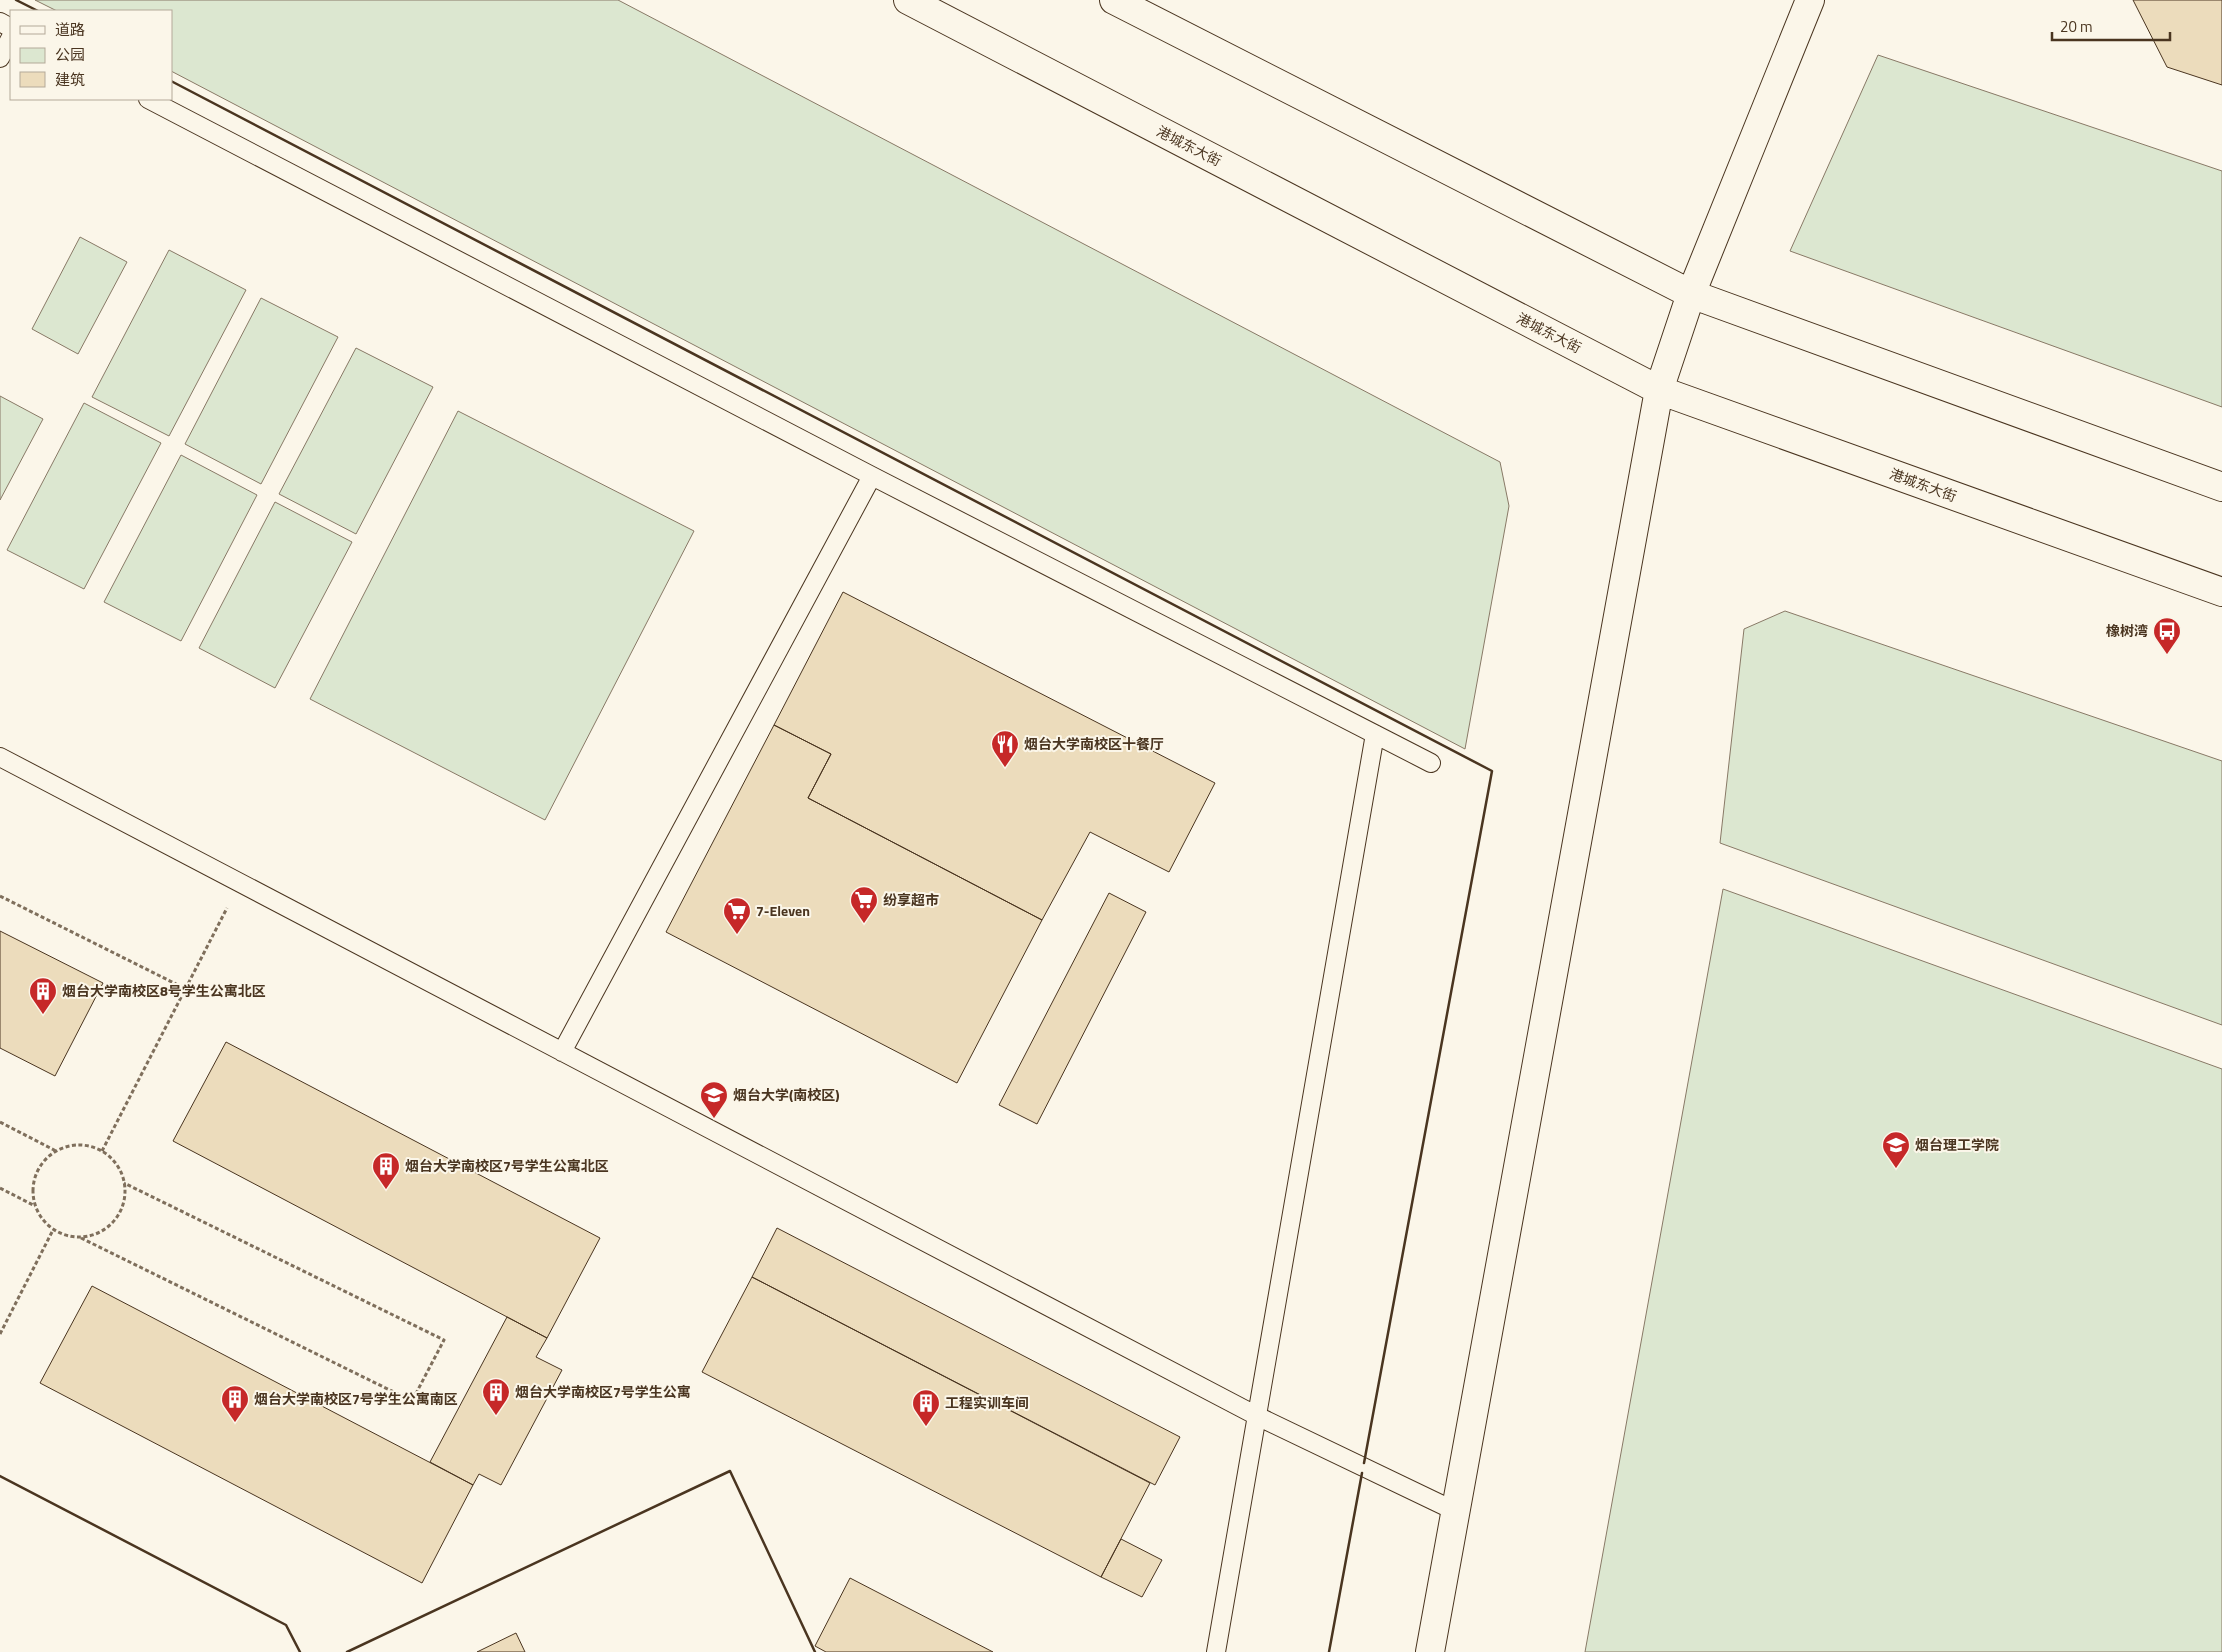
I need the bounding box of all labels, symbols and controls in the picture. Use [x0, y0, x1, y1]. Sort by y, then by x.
legend [10, 10, 172, 100]
scale bar [2052, 10, 2170, 42]
text: 20 m [2060, 15, 2093, 38]
text: 道路 [55, 18, 85, 41]
text: 公园 [55, 43, 85, 66]
text: 建筑 [55, 68, 85, 91]
street label: 港城东大街 [1153, 120, 1225, 171]
street label: 港城东大街 [1513, 307, 1585, 358]
street label: 港城东大街 [1887, 463, 1960, 506]
bus stop icon: 橡树湾 [2152, 616, 2182, 655]
place label: 橡树湾 [2106, 620, 2148, 641]
restaurant icon: 烟台大学南校区十餐厅 [990, 729, 1020, 768]
place label: 烟台大学南校区十餐厅 [1024, 733, 1164, 754]
supermarket icon: 纷享超市 [849, 885, 879, 924]
place label: 纷享超市 [883, 889, 939, 910]
supermarket icon: 7-Eleven [722, 896, 752, 935]
place label: 7-Eleven [756, 900, 810, 921]
building icon: 烟台大学南校区8号学生公寓北区 [28, 976, 58, 1015]
place label: 烟台大学南校区8号学生公寓北区 [62, 980, 266, 1001]
school or university icon: 烟台大学(南校区) [699, 1080, 729, 1119]
place label: 烟台大学(南校区) [733, 1084, 840, 1105]
school or university icon: 烟台理工学院 [1881, 1130, 1911, 1169]
place label: 烟台理工学院 [1915, 1134, 1999, 1155]
building icon: 烟台大学南校区7号学生公寓北区 [371, 1151, 401, 1190]
place label: 烟台大学南校区7号学生公寓北区 [405, 1155, 609, 1176]
building icon: 烟台大学南校区7号学生公寓 [481, 1377, 511, 1416]
place label: 烟台大学南校区7号学生公寓 [515, 1381, 691, 1402]
building icon: 烟台大学南校区7号学生公寓南区 [220, 1384, 250, 1423]
place label: 烟台大学南校区7号学生公寓南区 [254, 1388, 458, 1409]
building icon: 工程实训车间 [911, 1388, 941, 1427]
place label: 工程实训车间 [945, 1392, 1029, 1413]

